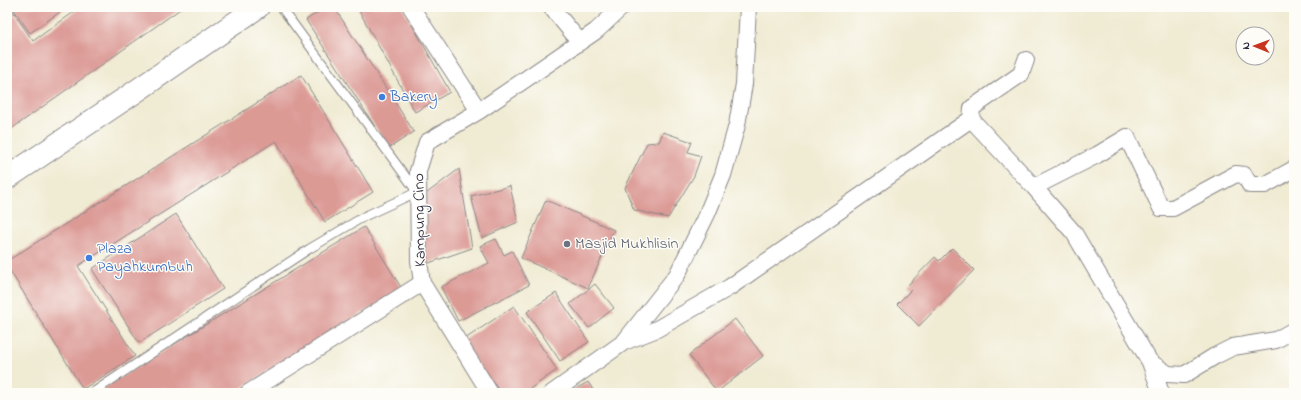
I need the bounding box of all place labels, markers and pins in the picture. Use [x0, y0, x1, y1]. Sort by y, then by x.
place label: Bakery [389, 85, 438, 109]
marker: Bakery [377, 92, 387, 102]
place label: Masjid Mukhlisin [575, 232, 679, 256]
place label: Plaza Payahkumbuh [97, 237, 193, 279]
marker: Masjid Mukhlisin [562, 239, 572, 249]
marker: Plaza Payahkumbuh [84, 253, 94, 263]

